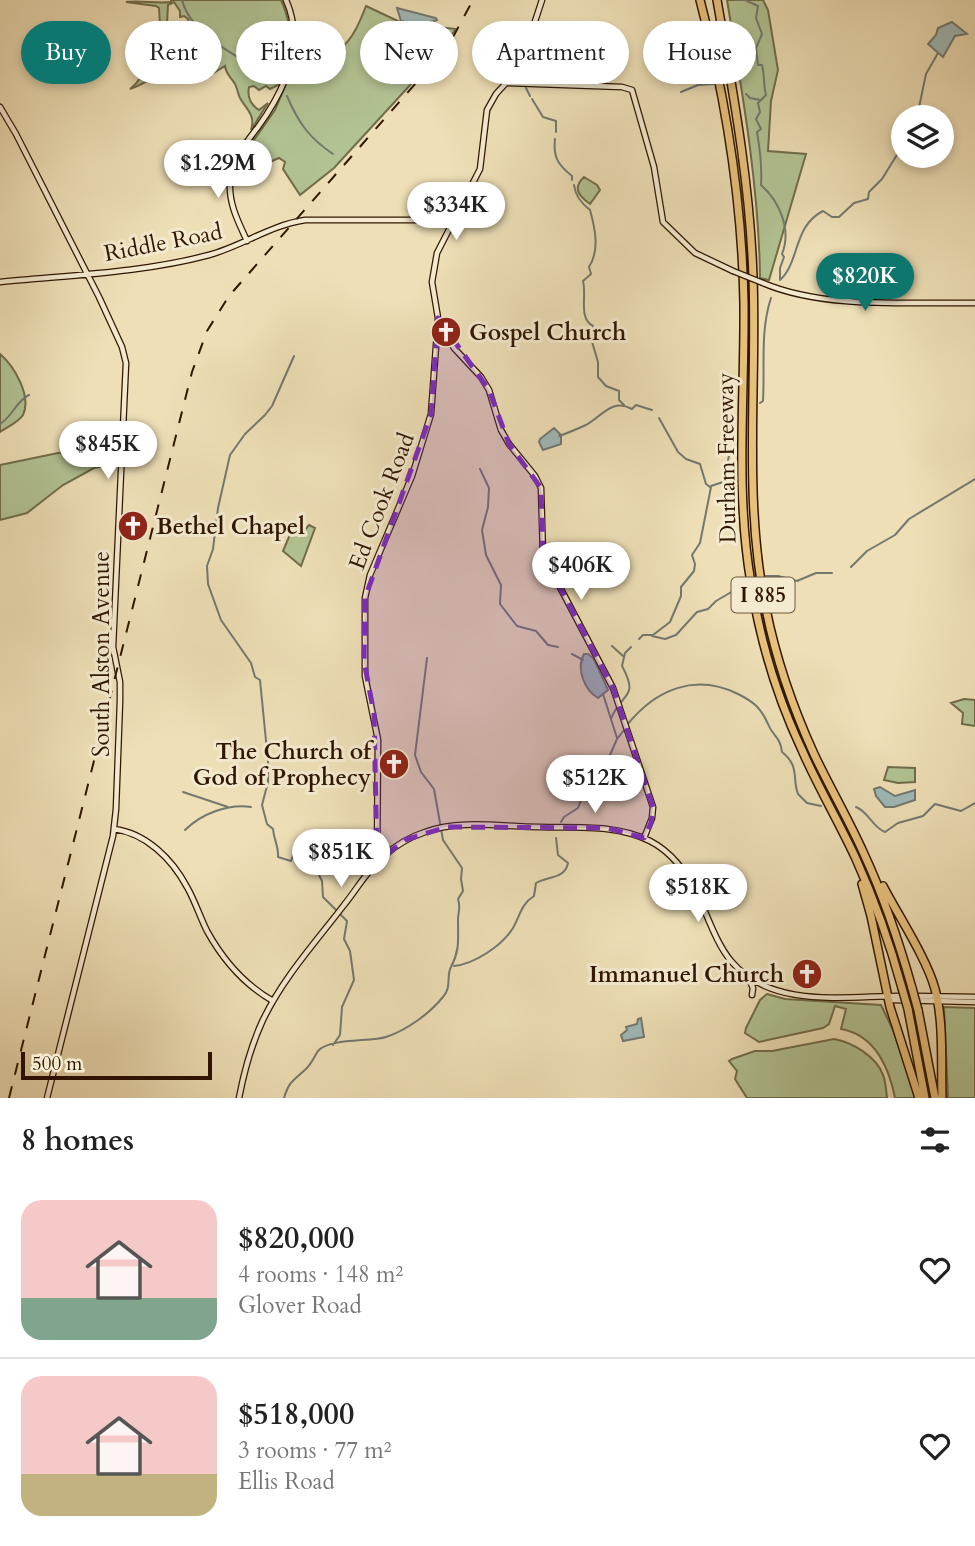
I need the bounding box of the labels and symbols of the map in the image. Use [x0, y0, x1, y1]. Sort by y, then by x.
pin: $1.29M [161, 140, 275, 200]
pin: $334K [407, 182, 505, 242]
street label: Riddle Road [101, 216, 226, 269]
pin: $820K [816, 254, 914, 313]
church icon: Gospel Church [429, 315, 463, 349]
place label: Gospel Church [469, 317, 626, 348]
street label: Durham Freeway [710, 372, 743, 544]
pin: $845K [59, 421, 157, 481]
street label: Ed Cook Road [341, 428, 422, 574]
church icon: Bethel Chapel [116, 509, 150, 543]
place label: Bethel Chapel [156, 511, 305, 542]
pin: $406K [532, 542, 630, 602]
street label: South Alston Avenue [86, 551, 117, 757]
road number: I 885 [732, 578, 794, 612]
place label: The Church of God of Prophecy [193, 736, 375, 793]
church icon: The Church of God of Prophecy [377, 747, 411, 781]
pin: $512K [546, 756, 644, 815]
pin: $851K [292, 830, 390, 889]
pin: $518K [649, 864, 747, 924]
church icon: Immanuel Church [790, 957, 824, 991]
place label: Immanuel Church [589, 959, 784, 990]
scale bar [21, 1049, 212, 1081]

